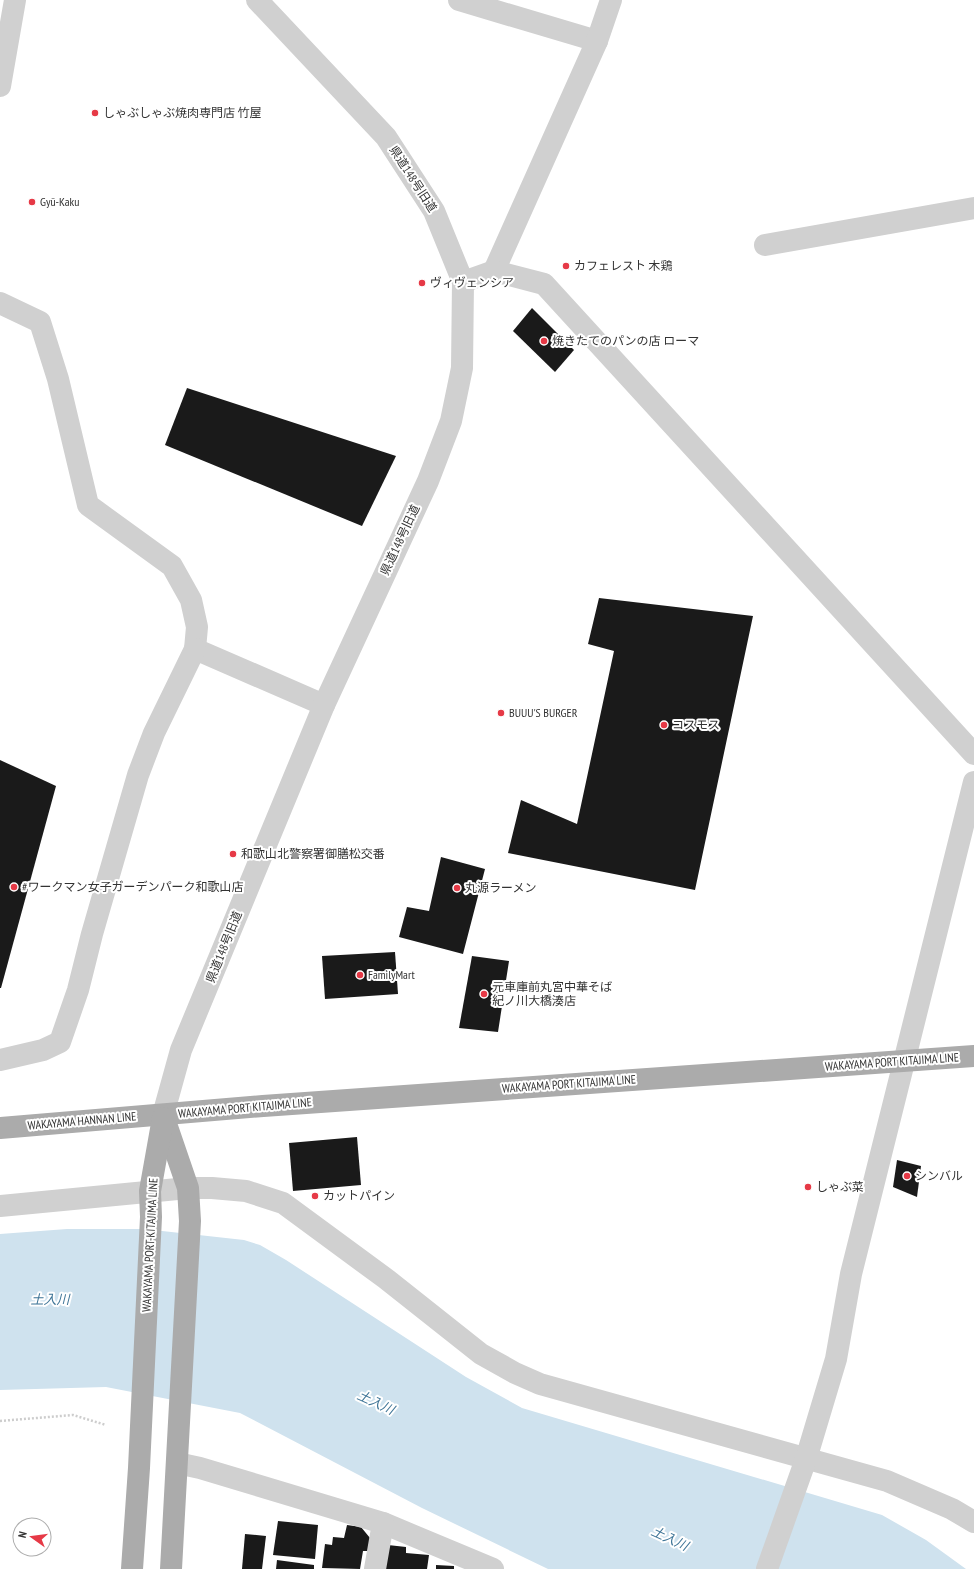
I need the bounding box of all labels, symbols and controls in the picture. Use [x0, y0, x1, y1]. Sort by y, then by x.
place label: しゃぶしゃぶ焼肉専門店 竹屋 [103, 105, 262, 120]
marker: しゃぶしゃぶ焼肉専門店 竹屋 [90, 108, 100, 118]
street label: 県道148号旧道 [386, 143, 440, 215]
place label: Gyū-Kaku [40, 194, 79, 209]
marker: Gyū-Kaku [27, 197, 37, 207]
place label: カフェレスト 木鶏 [574, 258, 673, 273]
marker: カフェレスト 木鶏 [561, 261, 571, 271]
place label: ヴィヴェンシア [430, 275, 514, 290]
marker: ヴィヴェンシア [417, 278, 427, 288]
place label: 焼きたてのパンの店 ローマ [552, 333, 699, 348]
marker: 焼きたてのパンの店 ローマ [539, 336, 549, 346]
street label: 県道148号旧道 [377, 502, 422, 577]
place label: BUUU'S BURGER [509, 705, 578, 720]
marker: BUUU'S BURGER [496, 708, 506, 718]
place label: コスモス [672, 717, 720, 732]
marker: コスモス [659, 720, 669, 730]
place label: 和歌山北警察署御膳松交番 [241, 846, 385, 861]
marker: 和歌山北警察署御膳松交番 [228, 849, 238, 859]
place label: #ワークマン女子ガーデンパーク和歌山店 [22, 879, 243, 894]
place label: 丸源ラーメン [465, 880, 537, 895]
marker: #ワークマン女子ガーデンパーク和歌山店 [9, 882, 19, 892]
marker: 丸源ラーメン [452, 883, 462, 893]
street label: 県道148号旧道 [202, 909, 245, 985]
place label: FamilyMart [368, 967, 416, 982]
marker: FamilyMart [355, 970, 365, 980]
place label: 元車庫前丸宮中華そば 紀ノ川大橋湊店 [492, 979, 612, 1008]
marker: 元車庫前丸宮中華そば 紀ノ川大橋湊店 [479, 989, 489, 999]
street label: WAKAYAMA PORT KITAJIMA LINE [825, 1049, 959, 1074]
street label: WAKAYAMA PORT KITAJIMA LINE [502, 1071, 636, 1096]
street label: WAKAYAMA PORT KITAJIMA LINE [177, 1094, 312, 1121]
street label: WAKAYAMA HANNAN LINE [27, 1108, 137, 1133]
place label: シンバル [915, 1168, 963, 1183]
marker: シンバル [902, 1171, 912, 1181]
street label: WAKAYAMA PORT-KITAJIMA LINE [138, 1178, 161, 1312]
place label: しゃぶ菜 [816, 1179, 864, 1194]
marker: しゃぶ菜 [803, 1182, 813, 1192]
place label: カットパイン [323, 1188, 395, 1203]
marker: カットパイン [310, 1191, 320, 1201]
water label: 土入川 [30, 1291, 71, 1308]
water label: 土入川 [355, 1387, 399, 1419]
north arrow [12, 1517, 52, 1557]
water label: 土入川 [649, 1523, 693, 1555]
text: N [15, 1530, 30, 1539]

